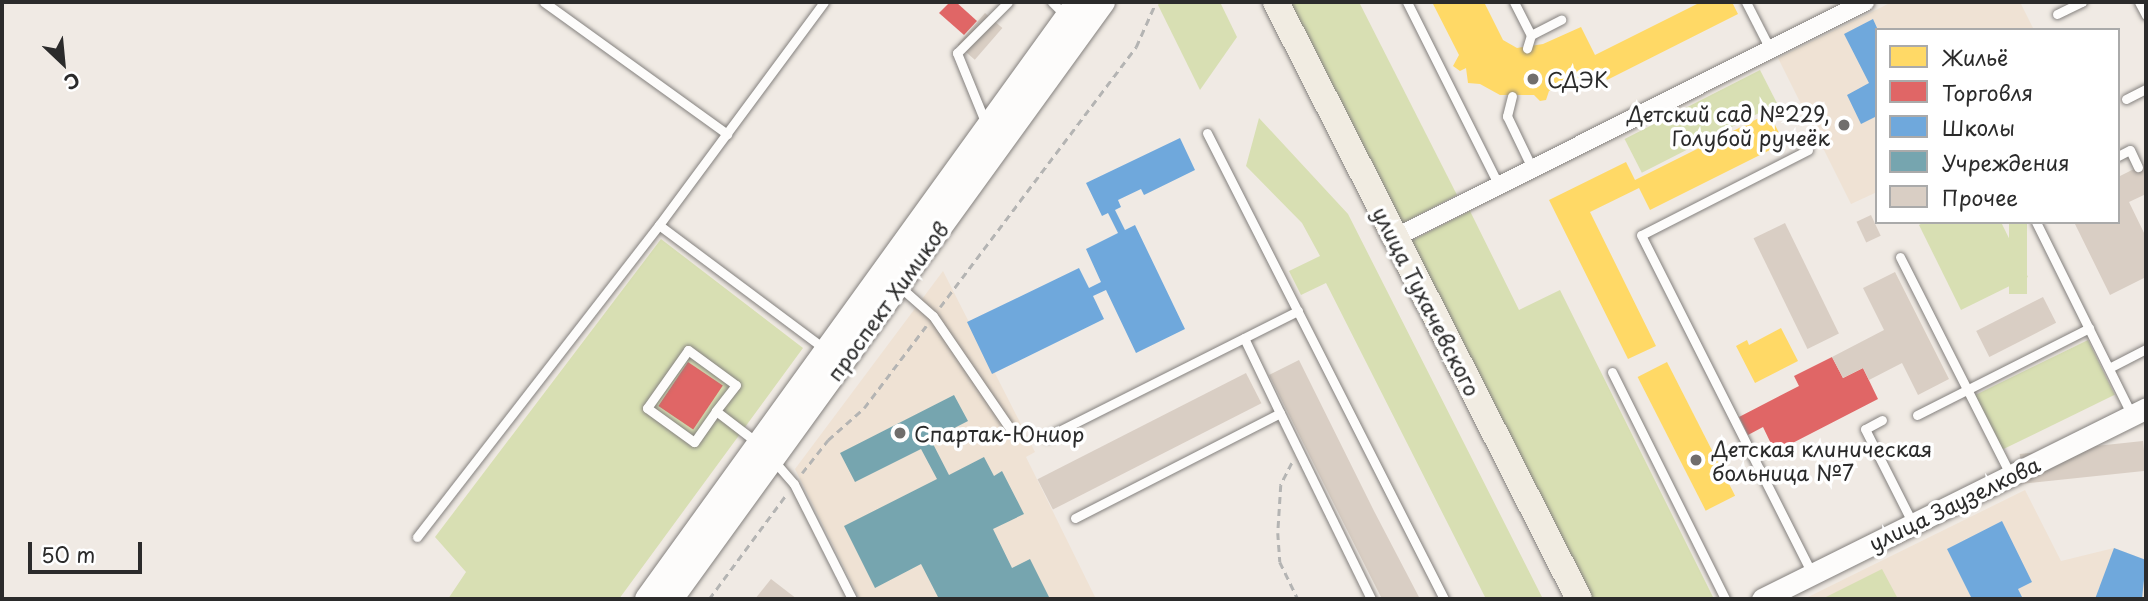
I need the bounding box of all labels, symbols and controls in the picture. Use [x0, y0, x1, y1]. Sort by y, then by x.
north arrow [28, 28, 98, 98]
legend [1875, 28, 2120, 224]
text: Жильё [1942, 41, 2008, 73]
text: С [60, 66, 85, 98]
place label: СДЭК [1547, 66, 1609, 92]
marker: СДЭК [1525, 71, 1541, 87]
text: Торговля [1942, 76, 2033, 108]
place label: Детский сад №229, Голубой ручеёк [1625, 100, 1830, 150]
text: Школы [1942, 111, 2015, 143]
marker: Детский сад №229, Голубой ручеёк [1836, 117, 1852, 133]
text: Учреждения [1942, 146, 2070, 178]
text: Прочее [1942, 181, 2018, 213]
street label: улица Тухачевского [1368, 202, 1486, 400]
street label: проспект Химиков [820, 216, 954, 386]
place label: Спартак-Юниор [914, 420, 1084, 446]
marker: Спартак-Юниор [892, 425, 908, 441]
place label: Детская клиническая больница №7 [1712, 435, 1934, 485]
marker: Детская клиническая больница №7 [1686, 450, 1706, 470]
street label: улица Заузелкова [1864, 451, 2044, 555]
scale bar [32, 528, 145, 572]
text: 50 m [41, 538, 95, 570]

